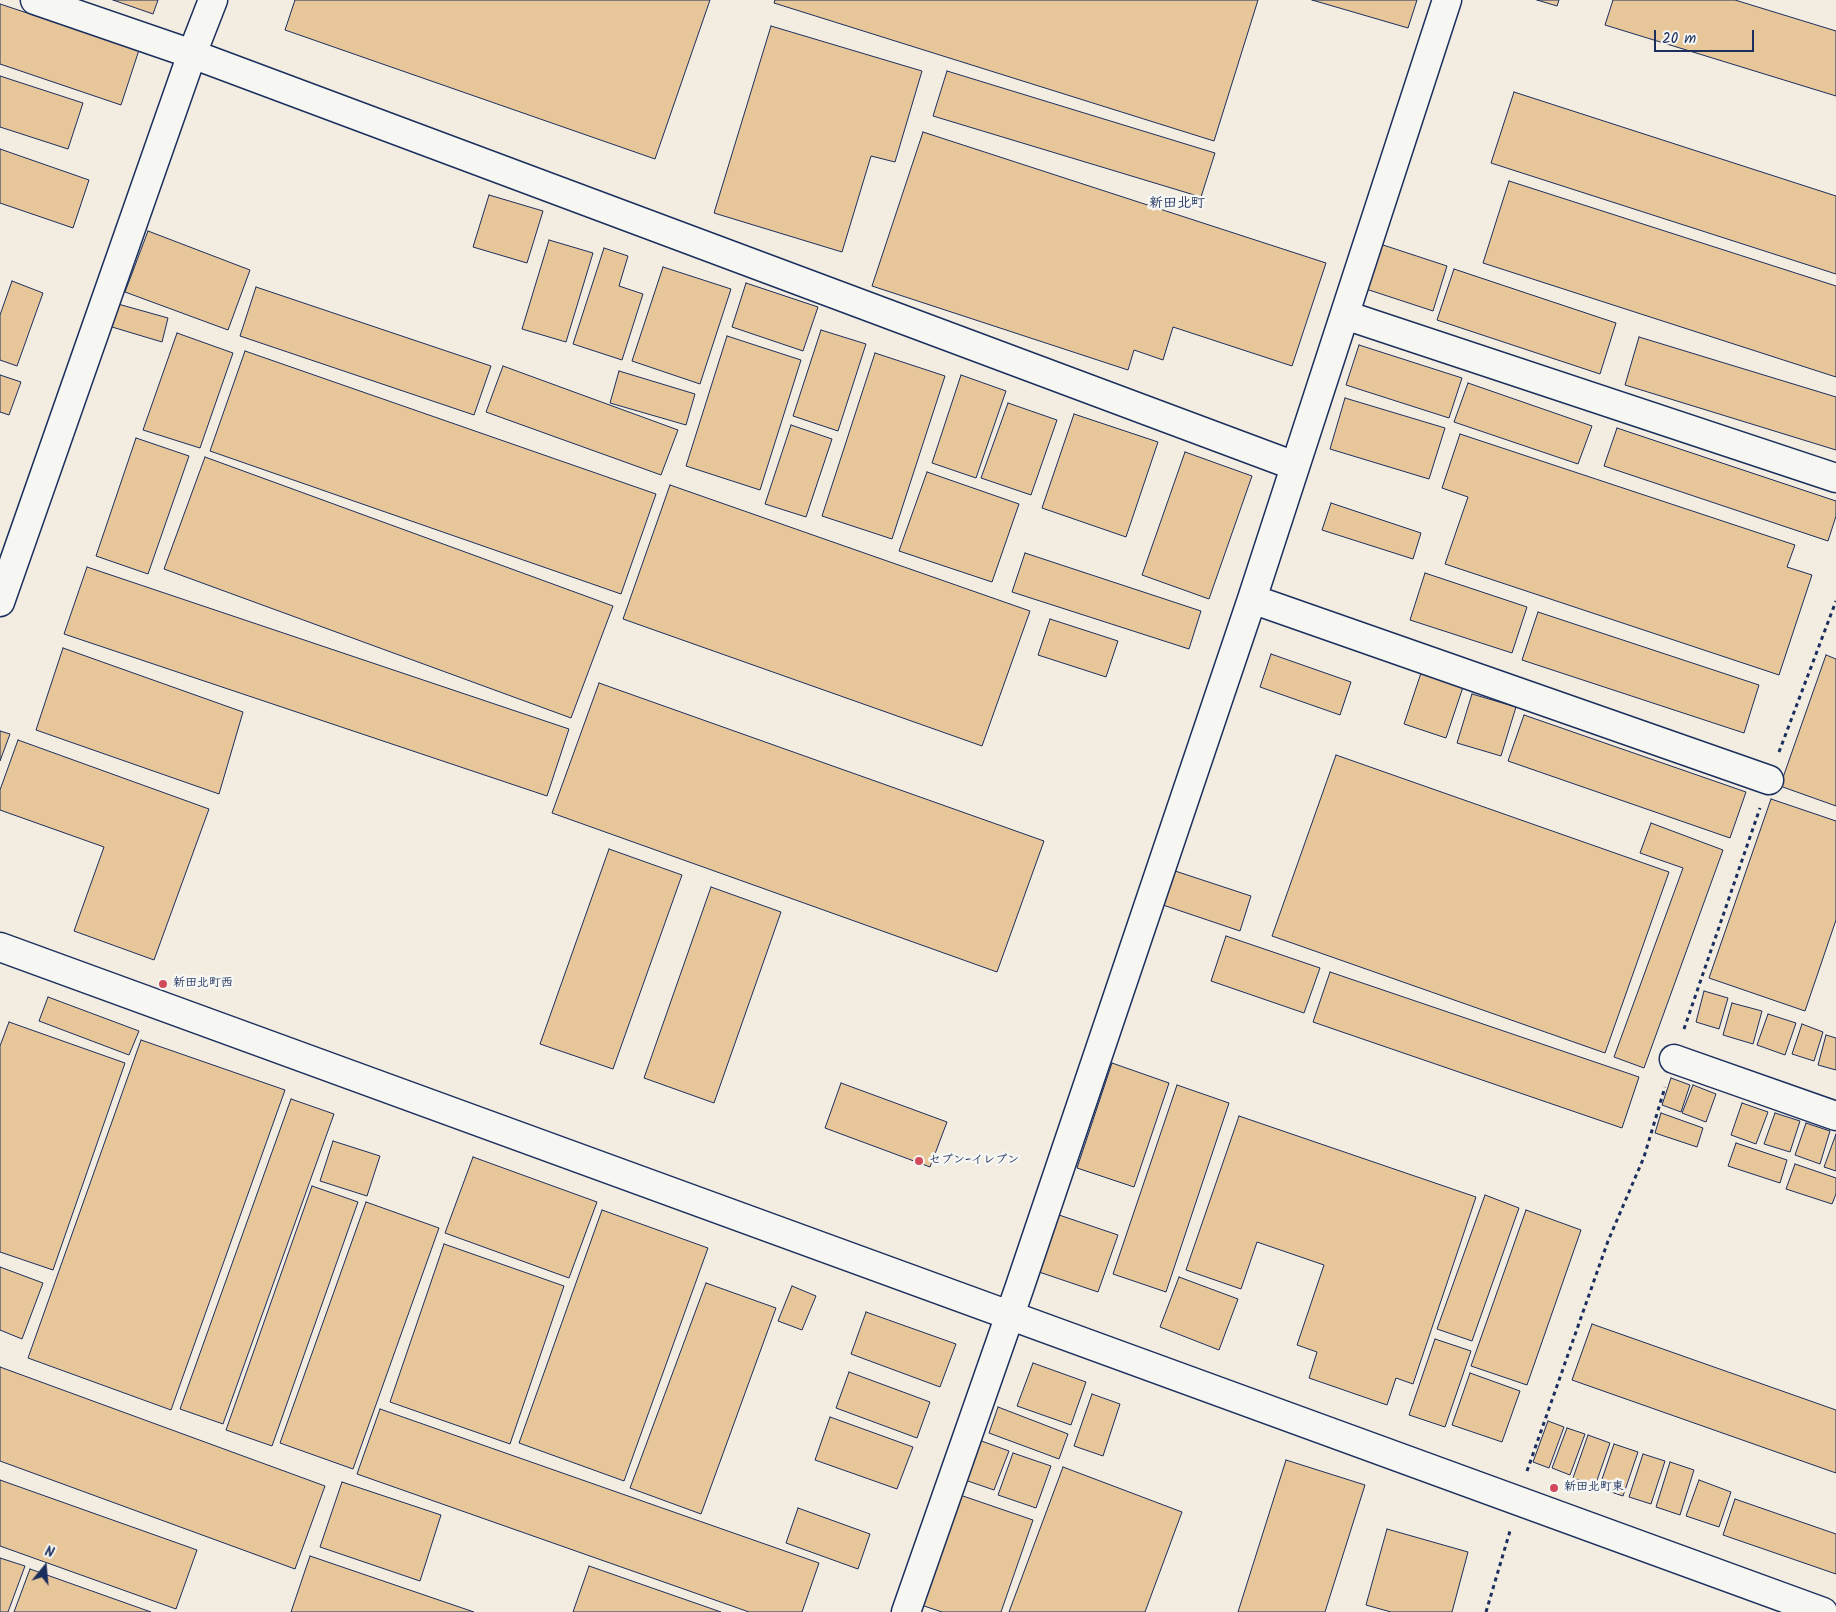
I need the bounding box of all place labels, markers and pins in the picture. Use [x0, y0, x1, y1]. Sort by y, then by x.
place label: 新田北町西 [173, 977, 233, 991]
marker: 新田北町西 [157, 978, 169, 990]
place label: セブン-イレブン [929, 1154, 1019, 1168]
marker: セブン-イレブン [913, 1155, 925, 1167]
place label: 新田北町東 [1564, 1481, 1624, 1495]
marker: 新田北町東 [1548, 1482, 1560, 1494]

